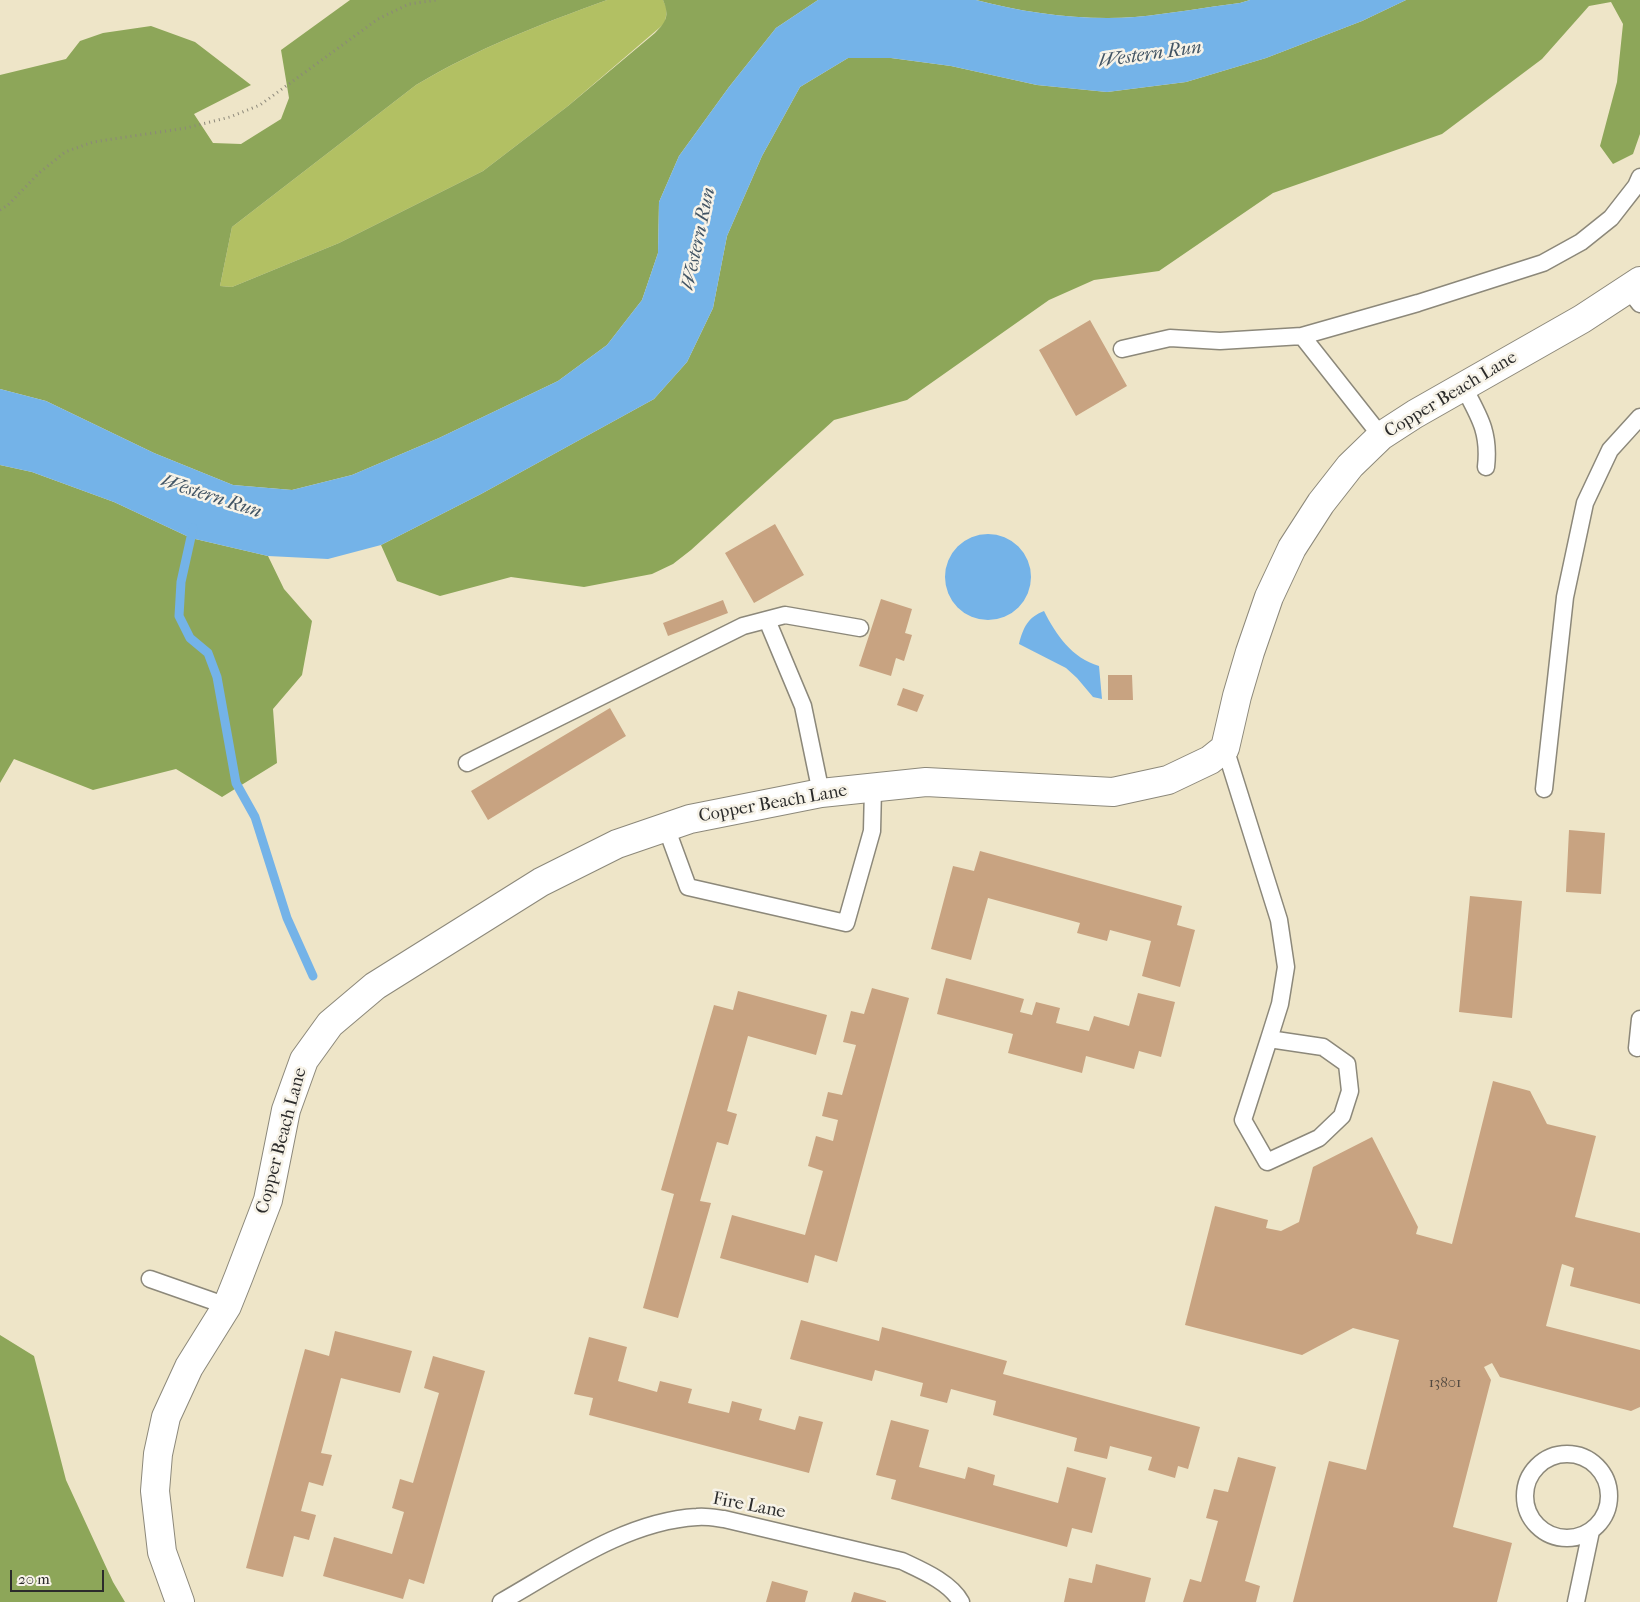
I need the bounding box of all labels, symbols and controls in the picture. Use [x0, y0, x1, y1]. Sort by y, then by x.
water label: Western Run [1097, 36, 1203, 74]
water label: Western Run [677, 186, 721, 292]
street label: Copper Beach Lane [1381, 347, 1521, 443]
water label: Western Run [158, 470, 264, 524]
street label: Copper Beach Lane [697, 780, 849, 828]
street label: Copper Beach Lane [252, 1066, 312, 1216]
house number: 13801 [1429, 1374, 1461, 1392]
street label: Fire Lane [711, 1488, 787, 1524]
scale bar [12, 1560, 106, 1592]
text: 20 m [18, 1570, 50, 1588]

